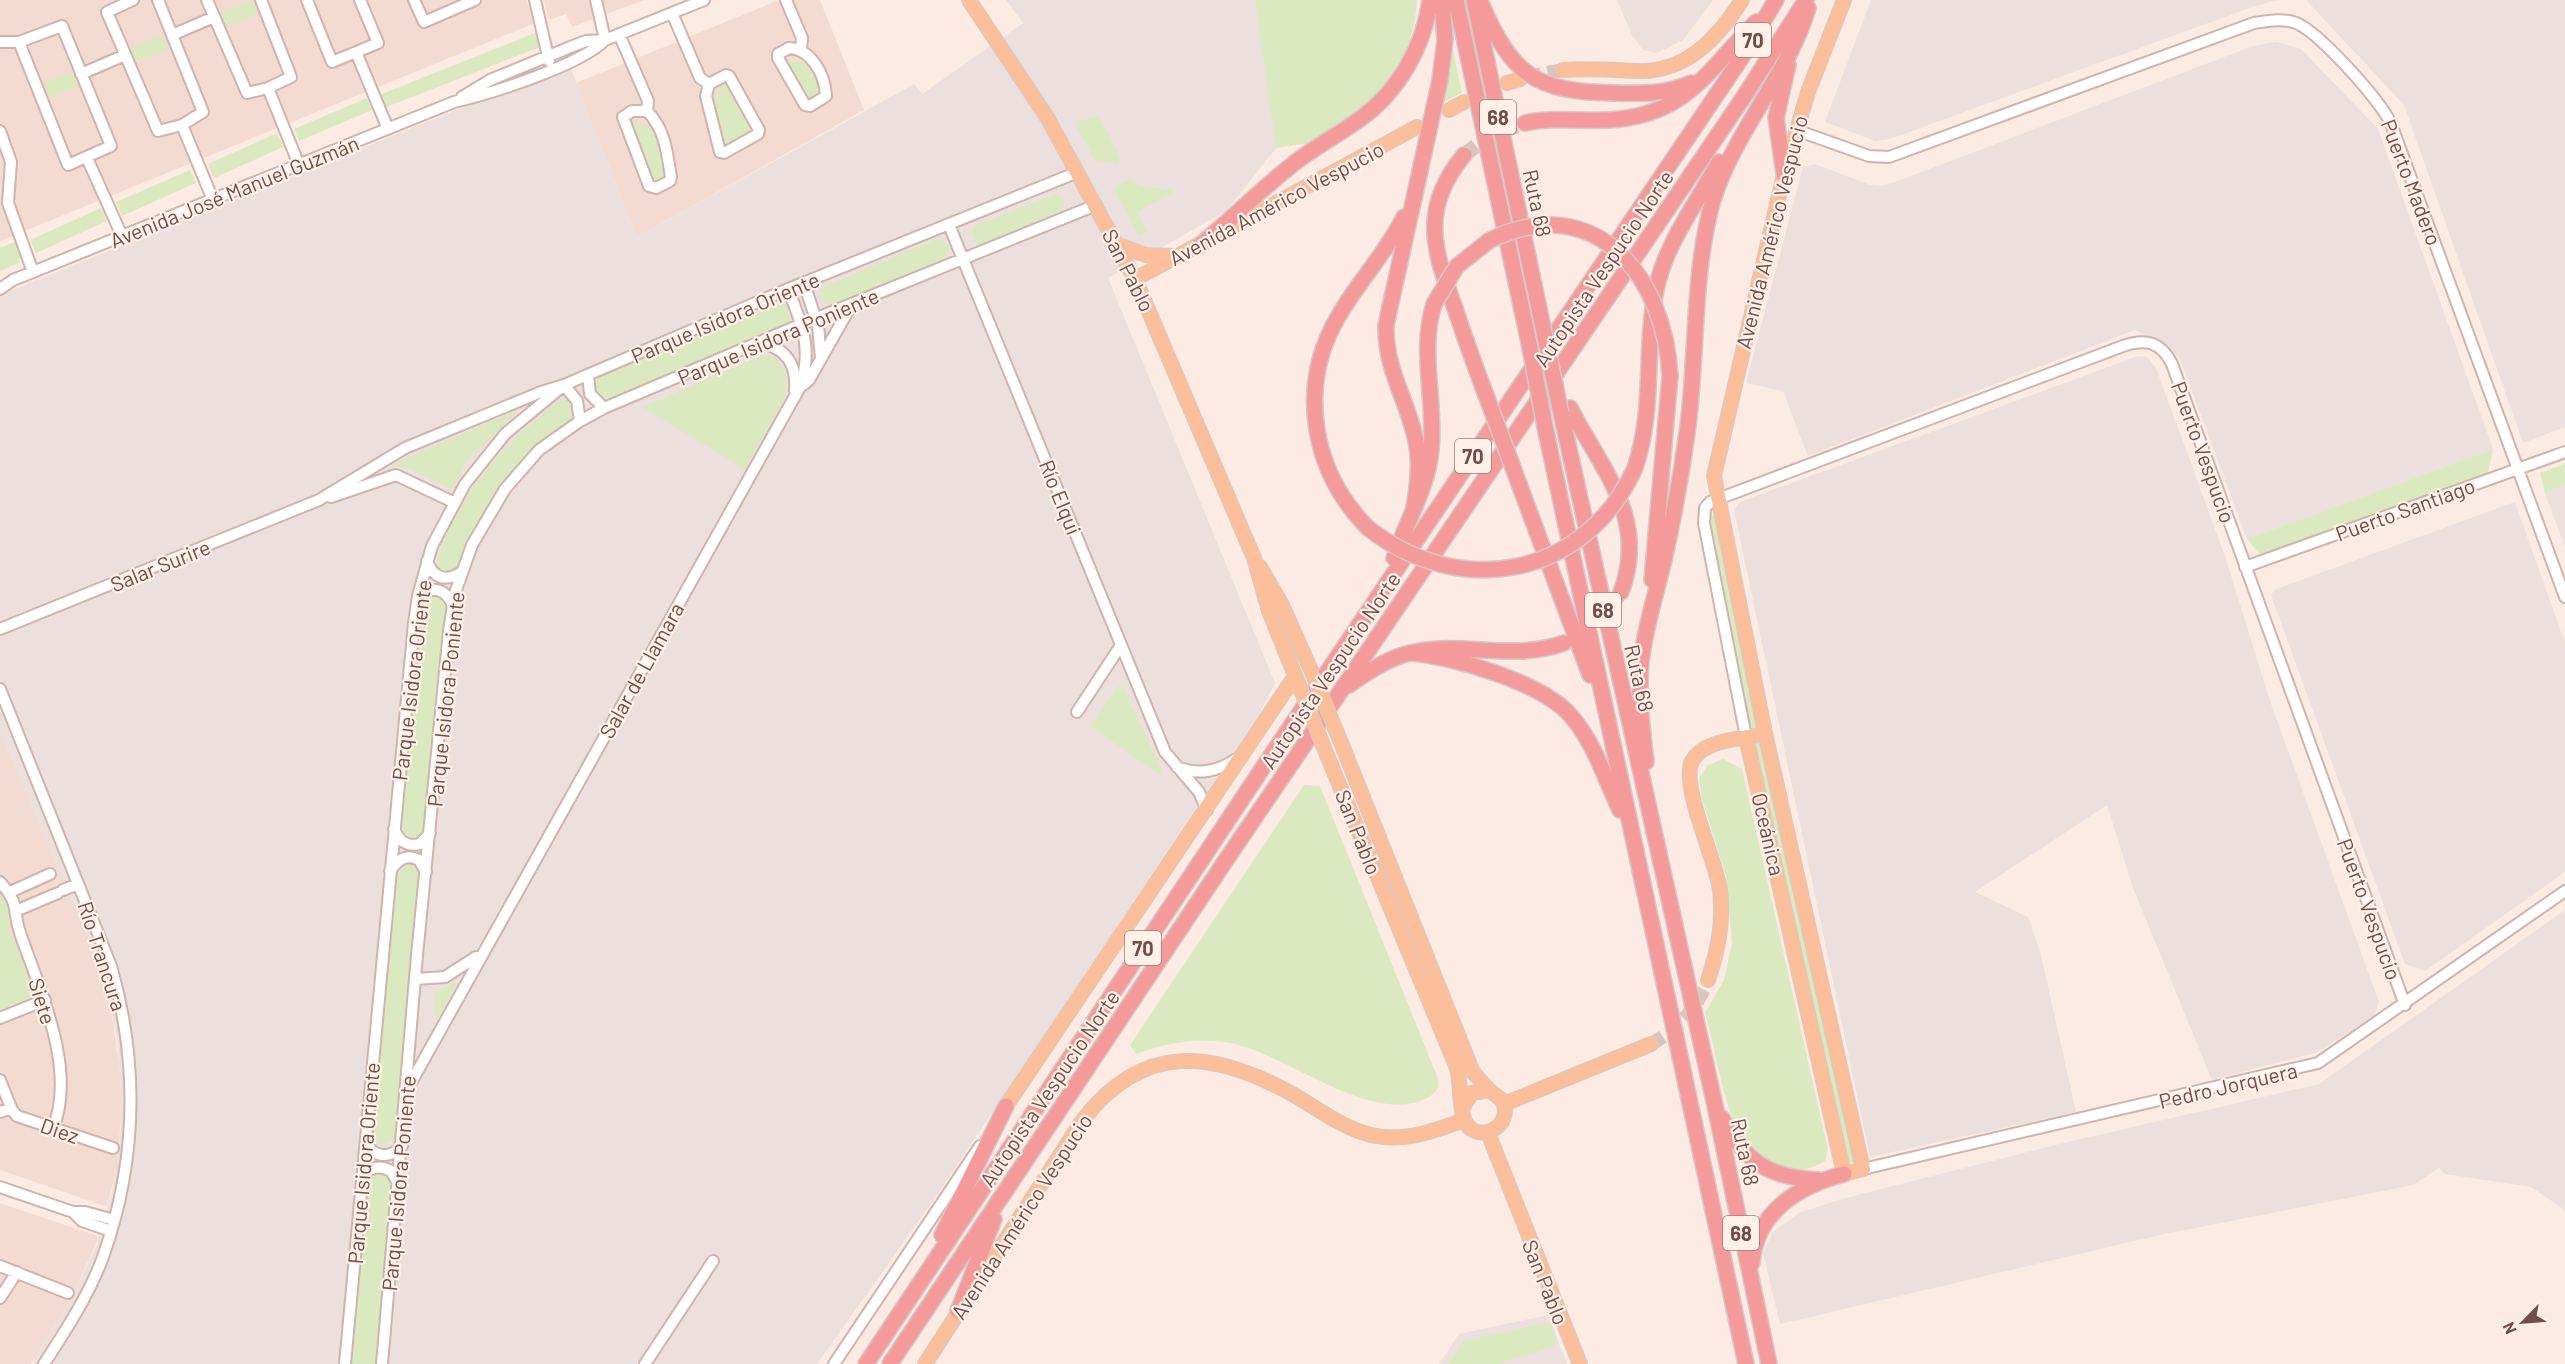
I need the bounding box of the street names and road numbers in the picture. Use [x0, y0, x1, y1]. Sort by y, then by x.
road number: 70 [1735, 23, 1771, 57]
road number: 68 [1480, 100, 1516, 134]
street label: Avenida Américo Vespucio [1730, 113, 1812, 351]
street label: Puerto Madero [2376, 115, 2448, 249]
street label: Avenida José Manuel Guzmán [106, 129, 362, 253]
street label: Avenida Américo Vespucio [1164, 136, 1388, 270]
street label: Autopista Vespucio Norte [1528, 165, 1678, 371]
street label: Ruta 68 [1519, 167, 1557, 239]
street label: San Pablo [1098, 225, 1160, 315]
street label: Parque Isidora Oriente [627, 266, 823, 368]
street label: Parque Isidora Poniente [674, 282, 882, 390]
street label: Puerto Vespucio [2167, 378, 2241, 526]
road number: 70 [1455, 439, 1491, 473]
street label: Río Elqui [1035, 456, 1087, 538]
street label: Puerto Santiago [2332, 472, 2478, 546]
street label: Salar Surire [106, 534, 214, 596]
street label: Autopista Vespucio Norte [1255, 567, 1405, 773]
street label: Parque Isidora Oriente [386, 578, 436, 782]
street label: Parque Isidora Poniente [421, 590, 469, 808]
road number: 68 [1585, 593, 1621, 627]
street label: Salar de Llamara [593, 598, 689, 742]
street label: Ruta 68 [1620, 642, 1660, 714]
street label: San Pablo [1331, 786, 1387, 878]
street label: Oceánica [1747, 790, 1791, 878]
street label: Puerto Vespucio [2333, 835, 2407, 983]
street label: Río Trancura [74, 898, 132, 1014]
road number: 70 [1125, 931, 1161, 965]
street label: Siete [24, 975, 62, 1027]
street label: Autopista Vespucio Norte [974, 985, 1124, 1191]
street label: Pedro Jorquera [2156, 1057, 2300, 1113]
street label: Parque Isidora Oriente [342, 1061, 384, 1265]
street label: Parque Isidora Poniente [376, 1074, 420, 1292]
street label: Avenida Américo Vespucio [945, 1109, 1097, 1323]
street label: Diez [38, 1112, 82, 1148]
street label: Ruta 68 [1727, 1116, 1765, 1188]
road number: 68 [1723, 1216, 1759, 1250]
street label: San Pablo [1518, 1236, 1574, 1328]

